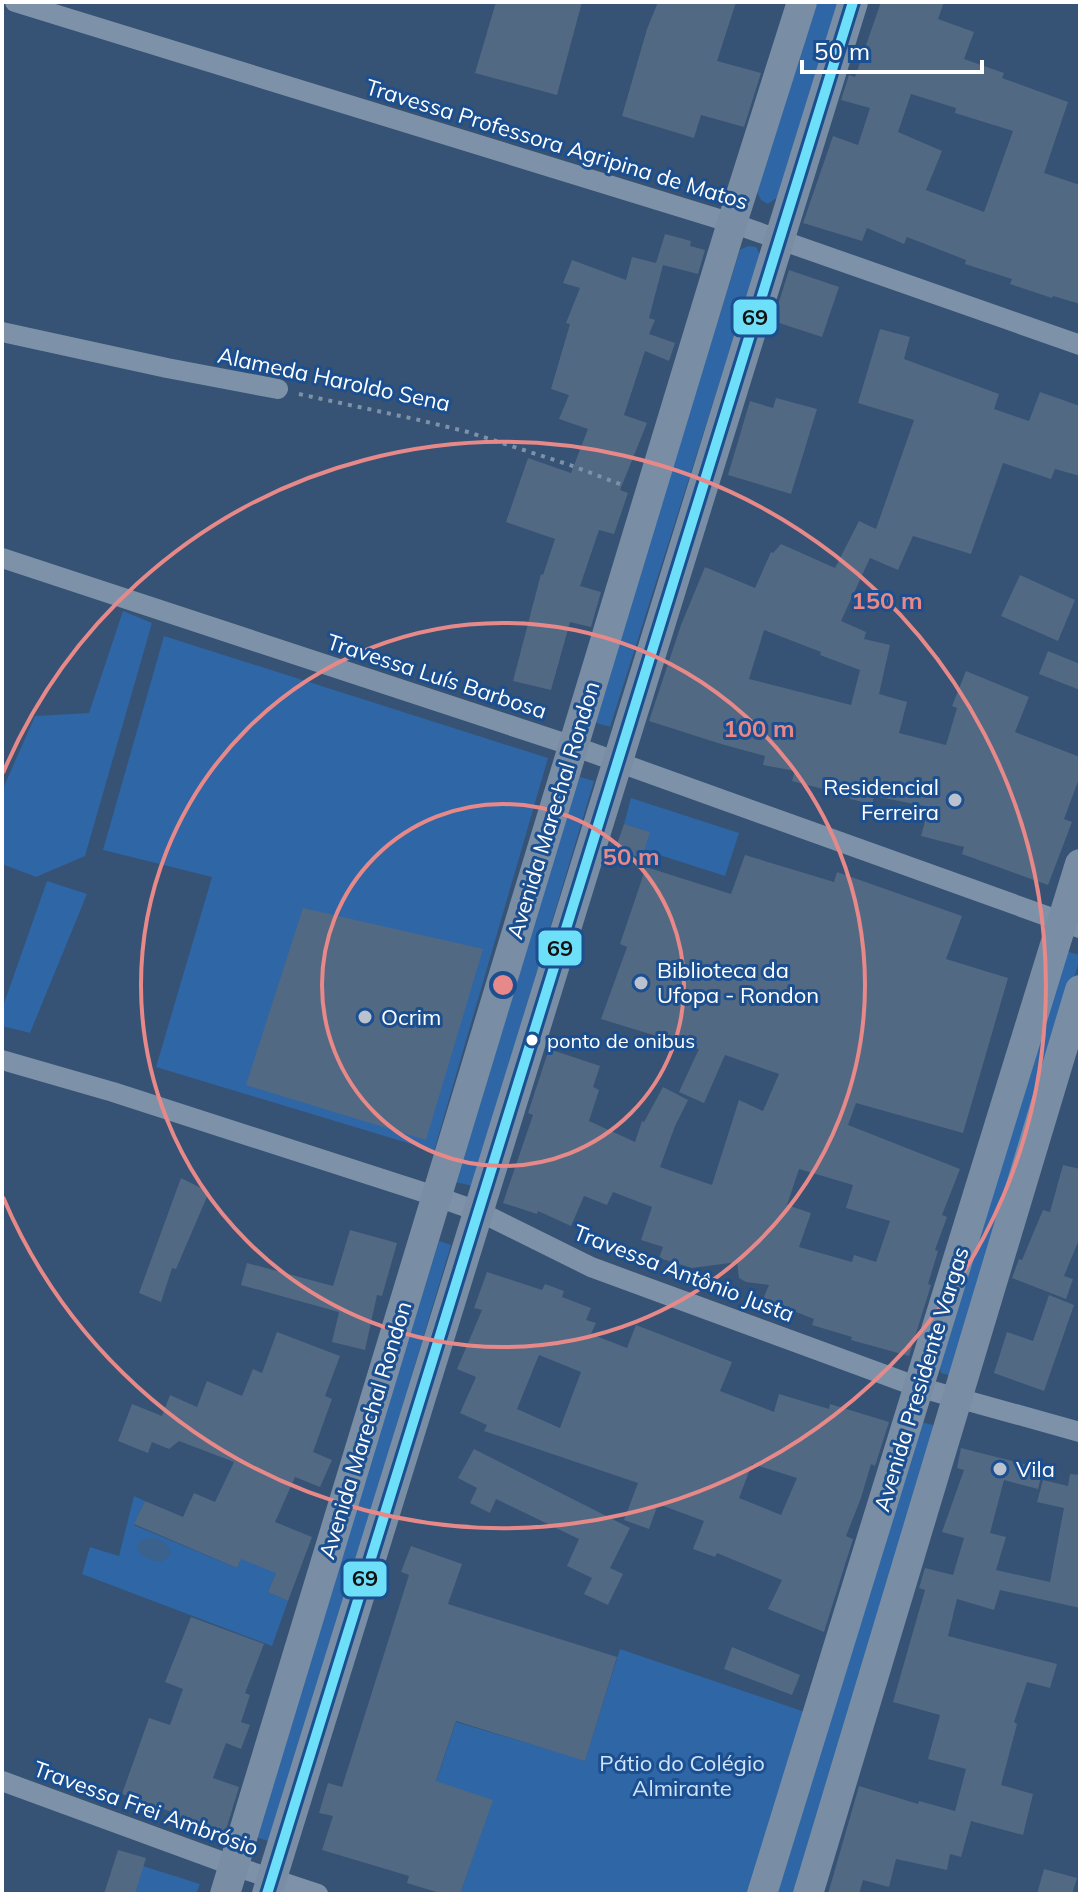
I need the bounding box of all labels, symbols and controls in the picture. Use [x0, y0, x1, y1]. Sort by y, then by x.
scale bar [802, 24, 982, 74]
text: 50 m [814, 36, 870, 66]
street label: Travessa Professora Agripina de Matos [362, 72, 752, 216]
line badge: 69 [732, 298, 778, 336]
text: 69 [742, 303, 768, 331]
street label: Alameda Haroldo Sena [215, 341, 453, 417]
text: 150 m [851, 585, 923, 615]
street label: Travessa Luís Barbosa [324, 627, 550, 725]
street label: Avenida Marechal Rondon [500, 678, 606, 942]
text: 100 m [723, 713, 795, 743]
place label: Residencial Ferreira [823, 773, 939, 826]
marker: Residencial Ferreira [946, 791, 964, 809]
text: 50 m [603, 841, 659, 871]
line badge: 69 [537, 929, 583, 967]
text: 69 [547, 934, 573, 962]
place label: Biblioteca da Ufopa - Rondon [657, 956, 819, 1009]
centre of rings [489, 971, 517, 999]
marker: Biblioteca da Ufopa - Rondon [632, 974, 650, 992]
place label: Ocrim [381, 1003, 441, 1031]
marker: Ocrim [356, 1008, 374, 1026]
place label: ponto de onibus [547, 1028, 695, 1053]
marker: ponto de onibus [524, 1032, 540, 1048]
street label: Travessa Antônio Justa [570, 1218, 798, 1328]
street label: Avenida Presidente Vargas [867, 1243, 975, 1515]
street label: Avenida Marechal Rondon [312, 1298, 418, 1562]
place label: Vila [1016, 1455, 1055, 1483]
marker: Vila [991, 1460, 1009, 1478]
line badge: 69 [342, 1560, 388, 1598]
text: 69 [352, 1564, 378, 1592]
park label: Pátio do Colégio Almirante [599, 1749, 765, 1802]
street label: Travessa Frei Ambrósio [30, 1754, 262, 1862]

